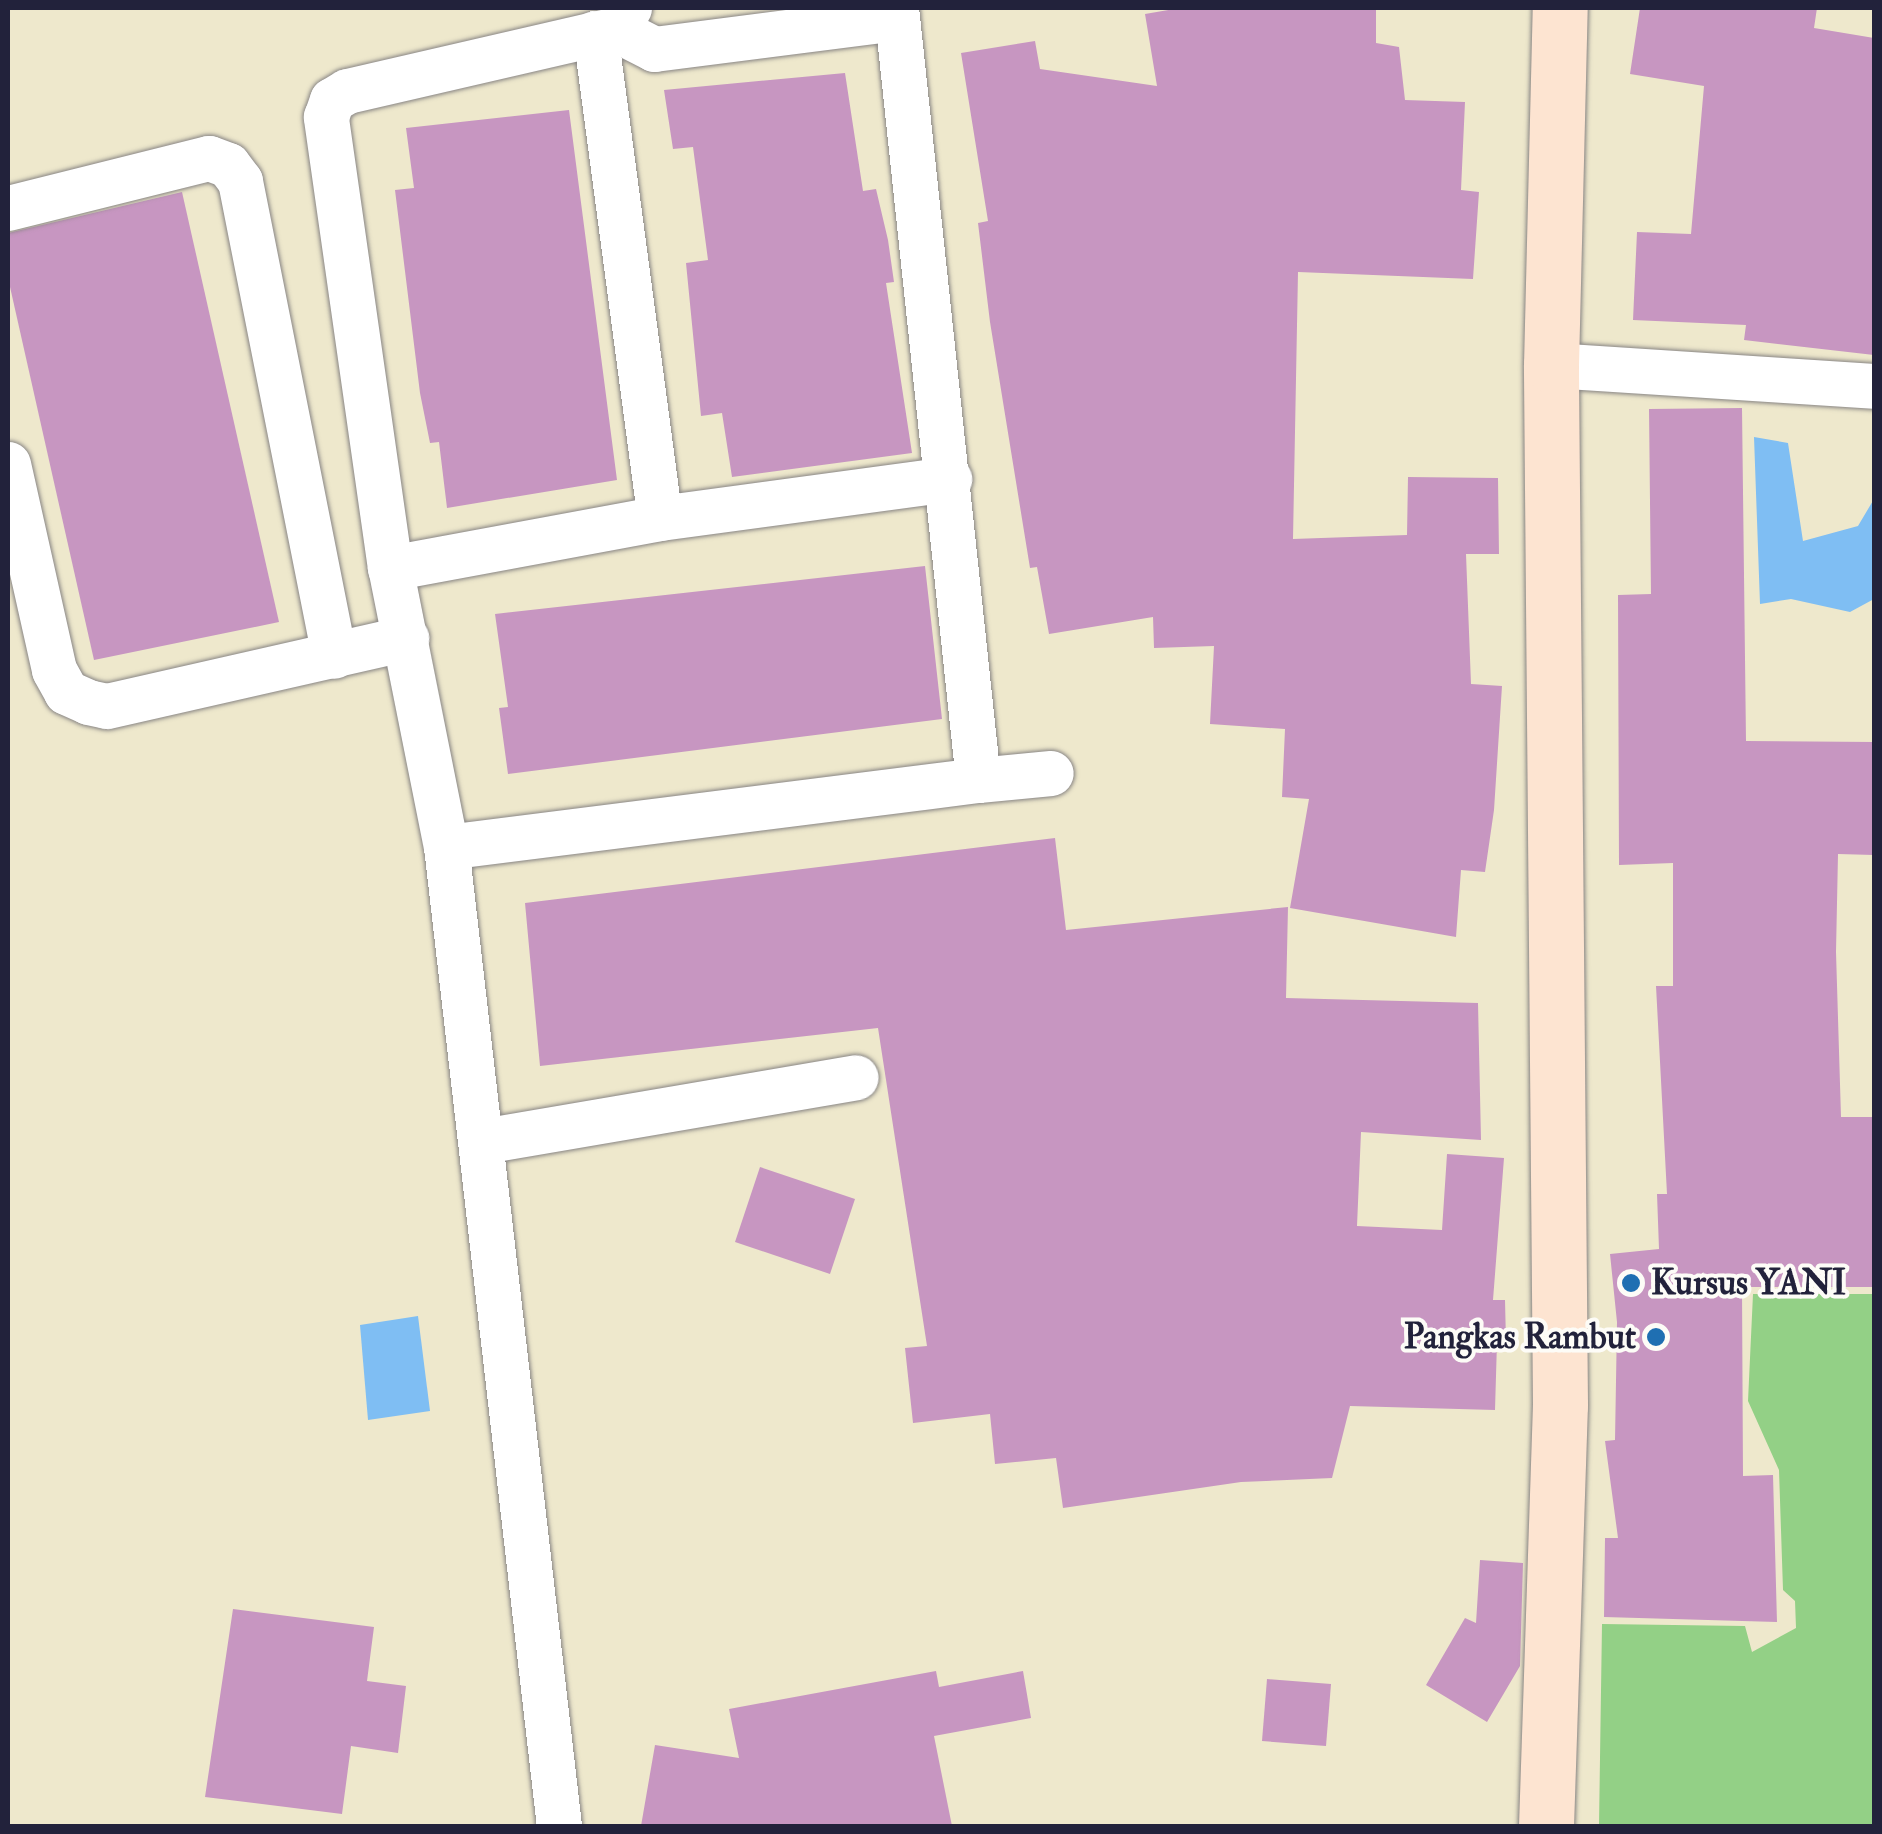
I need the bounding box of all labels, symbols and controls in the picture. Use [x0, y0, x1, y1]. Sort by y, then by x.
place label: Kursus YANI [1651, 1262, 1846, 1304]
marker: Kursus YANI [1620, 1272, 1642, 1294]
place label: Pangkas Rambut [1404, 1316, 1636, 1358]
marker: Pangkas Rambut [1645, 1326, 1667, 1348]

